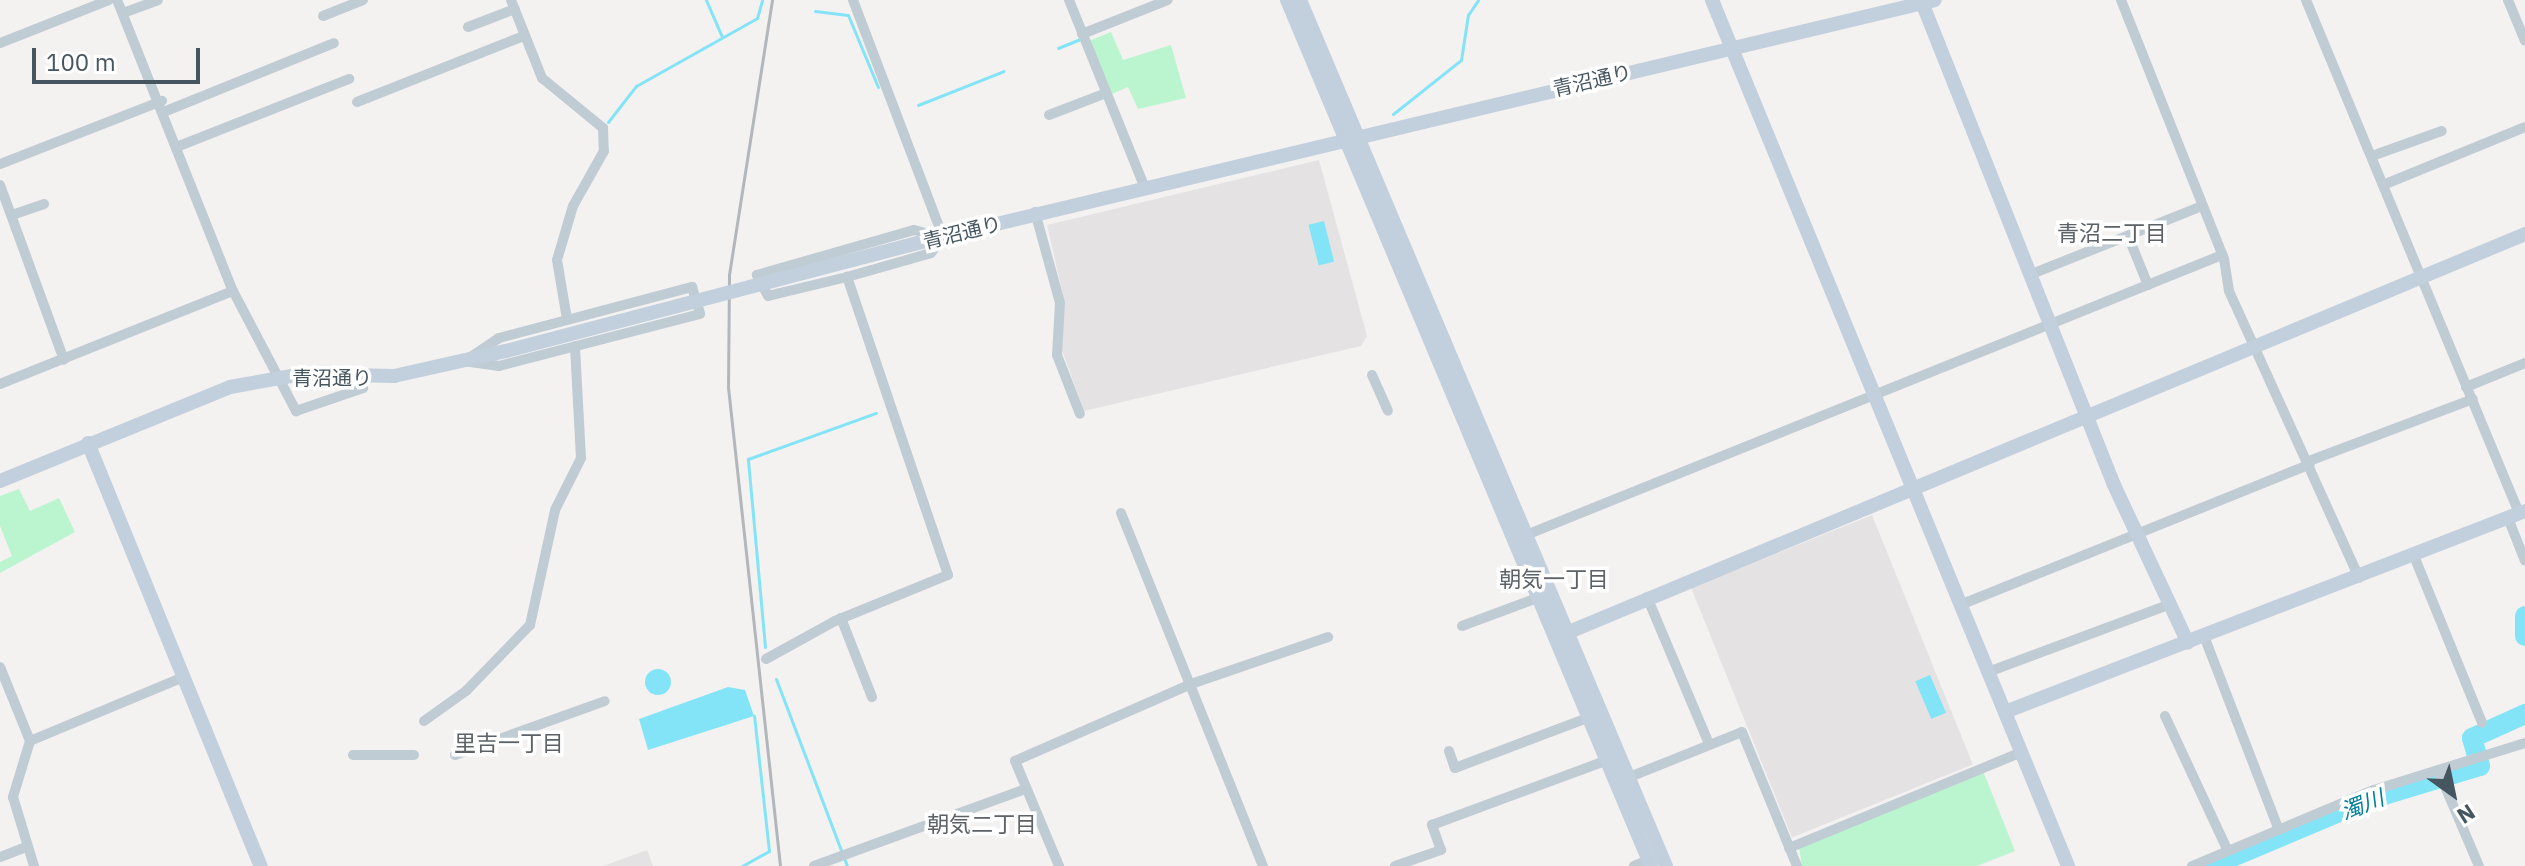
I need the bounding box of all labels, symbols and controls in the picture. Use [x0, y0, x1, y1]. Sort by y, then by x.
scale bar [36, 32, 204, 82]
text: 100 m [46, 46, 116, 78]
street label: 青沼通り [1550, 59, 1634, 101]
street label: 青沼通り [920, 211, 1004, 253]
district label: 青沼二丁目 [2057, 220, 2167, 246]
street label: 青沼通り [292, 365, 372, 389]
district label: 朝気一丁目 [1499, 566, 1609, 592]
district label: 里吉一丁目 [454, 730, 564, 756]
north arrow [2413, 754, 2493, 834]
water label: 濁川 [2337, 784, 2387, 824]
text: N [2452, 798, 2481, 831]
district label: 朝気二丁目 [927, 811, 1037, 837]

